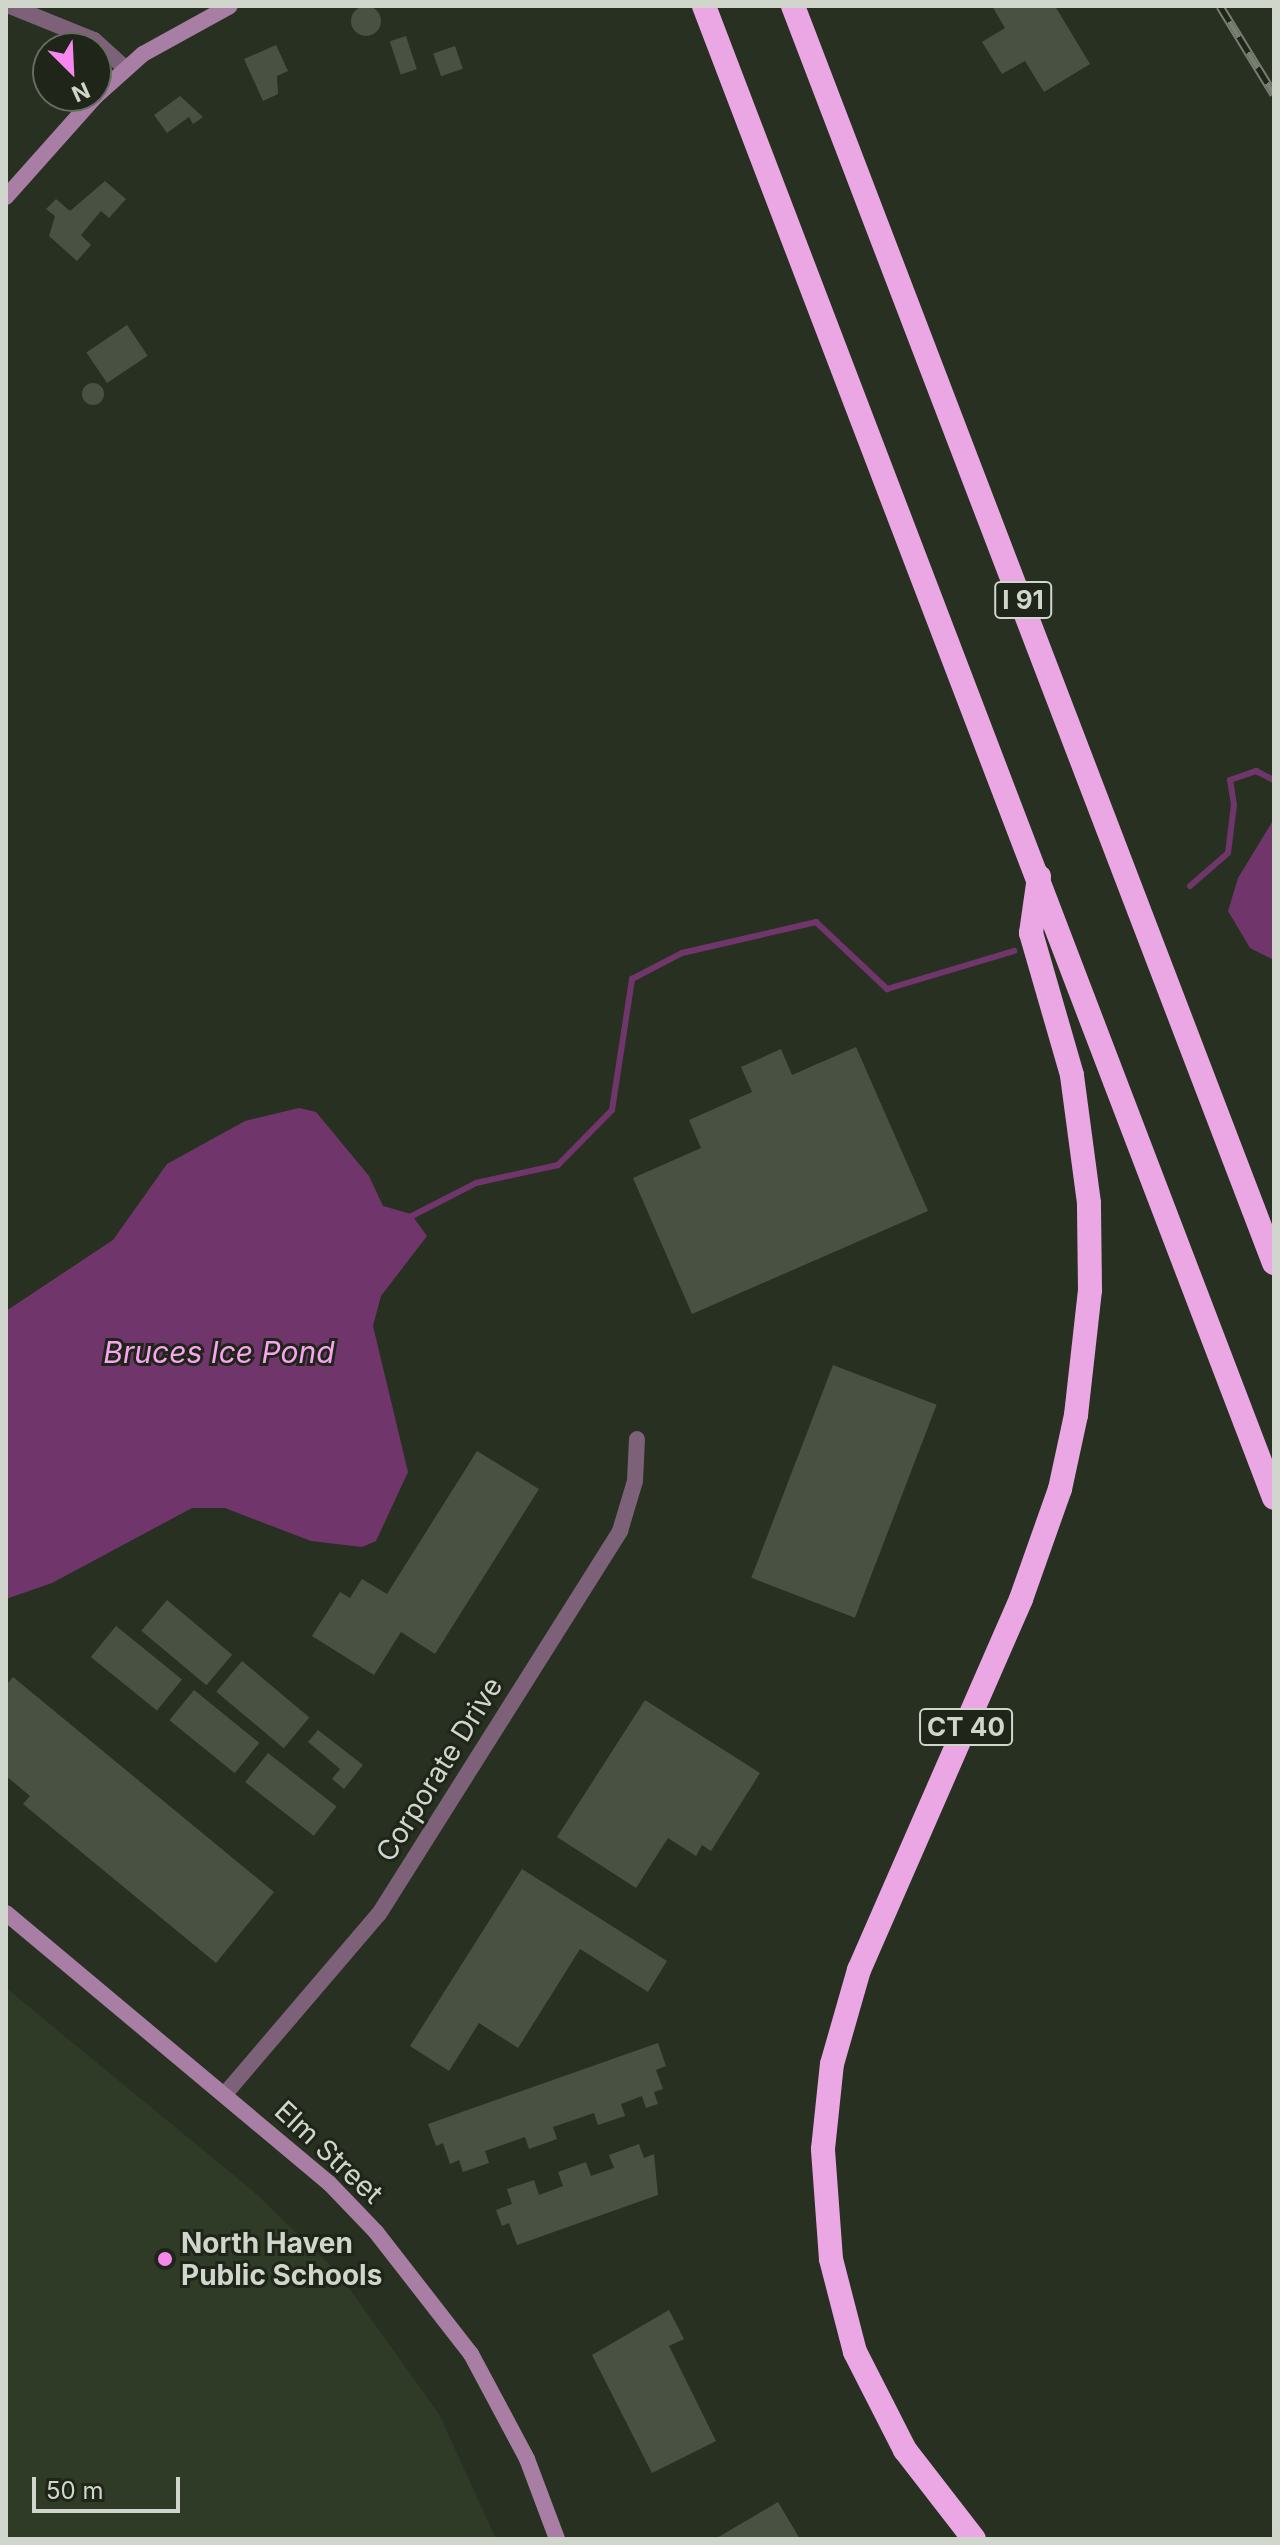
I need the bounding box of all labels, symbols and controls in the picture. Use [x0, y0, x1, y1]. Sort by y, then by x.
north arrow [32, 32, 112, 112]
text: N [68, 77, 94, 107]
road number: I 91 [993, 578, 1053, 622]
water label: Bruces Ice Pond [103, 1334, 335, 1370]
street label: Corporate Drive [369, 1671, 509, 1867]
road number: CT 40 [918, 1705, 1014, 1749]
street label: Elm Street [268, 2094, 390, 2210]
place label: North Haven Public Schools [181, 2226, 382, 2292]
marker: North Haven Public Schools [156, 2250, 174, 2268]
scale bar [36, 2461, 184, 2511]
text: 50 m [46, 2476, 104, 2505]

